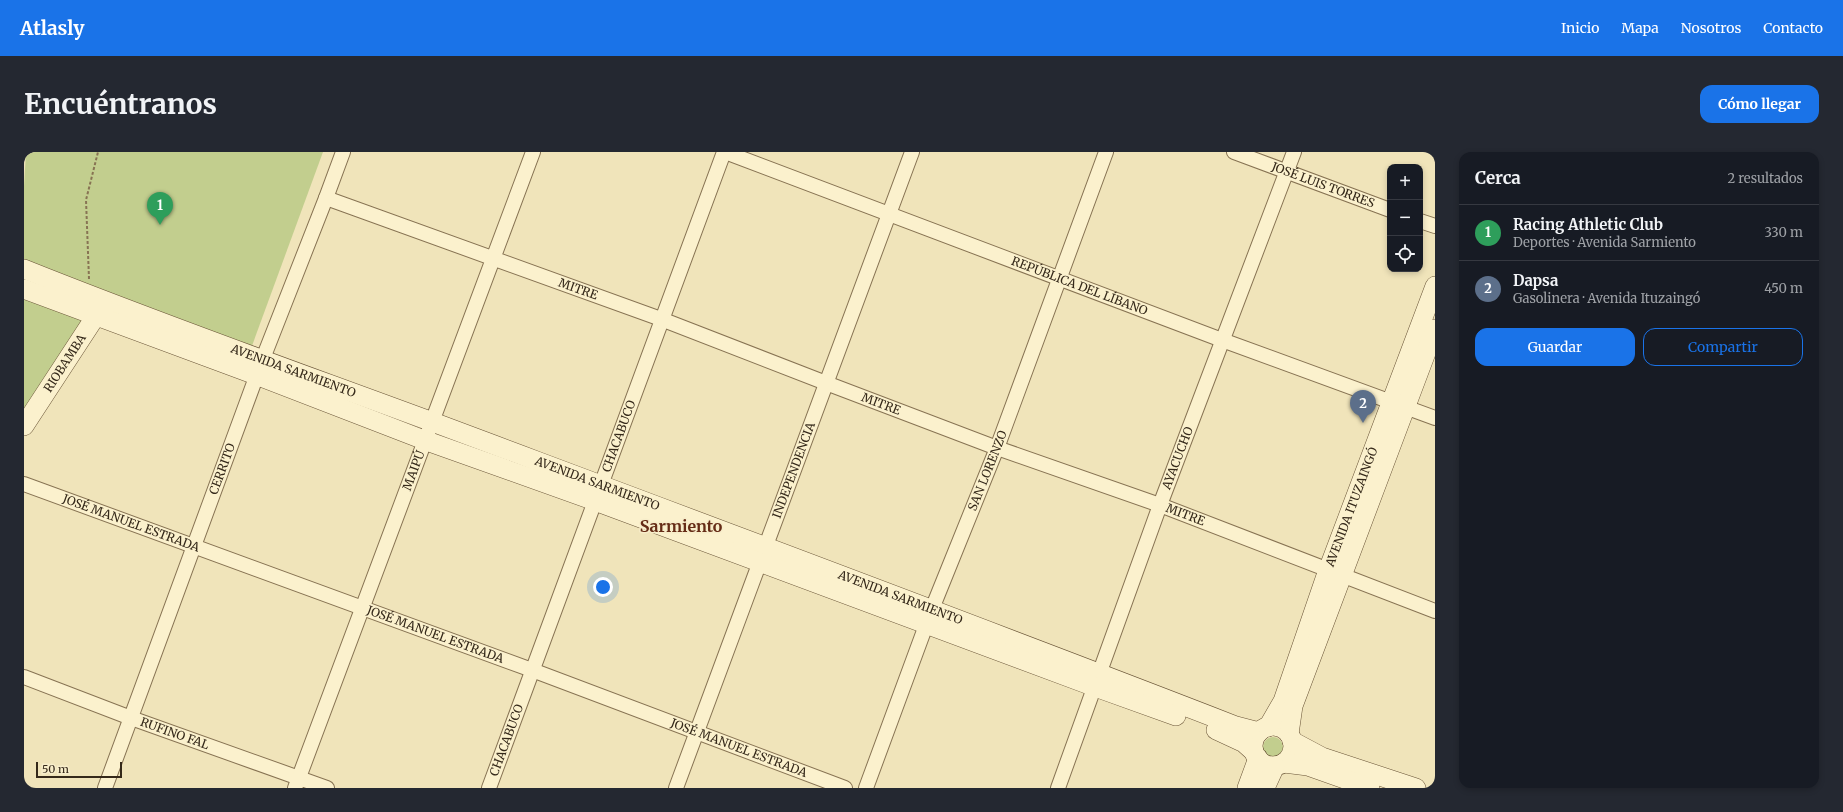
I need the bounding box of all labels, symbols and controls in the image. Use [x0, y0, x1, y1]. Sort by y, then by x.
text: Atlasly [20, 16, 84, 40]
text: Inicio [1561, 19, 1599, 37]
text: Mapa [1621, 19, 1659, 37]
text: Nosotros [1681, 19, 1741, 37]
text: Contacto [1763, 19, 1823, 37]
button: Cómo llegar [1700, 85, 1819, 123]
text: Encuéntranos [24, 86, 217, 122]
street label: JOSÉ LUIS TORRES [1269, 158, 1377, 211]
map controls [1387, 164, 1423, 272]
button: + [1387, 164, 1423, 200]
text: Cerca [1475, 167, 1521, 189]
text: 2 resultados [1727, 170, 1803, 187]
pin: 1 [147, 192, 173, 225]
button: − [1387, 200, 1423, 236]
text: Racing Athletic Club [1513, 215, 1663, 234]
text: 1 [1485, 224, 1491, 241]
text: 330 m [1764, 224, 1803, 241]
text: Deportes · Avenida Sarmiento [1513, 234, 1696, 251]
button: locate [1387, 236, 1423, 272]
street label: REPÚBLICA DEL LÍBANO [1010, 253, 1150, 318]
text: Dapsa [1513, 271, 1558, 290]
street label: MITRE [557, 275, 600, 303]
text: 2 [1484, 280, 1492, 297]
text: 450 m [1764, 280, 1803, 297]
text: Gasolinera · Avenida Ituzaingó [1513, 290, 1700, 307]
button: Guardar [1475, 328, 1635, 366]
button: Compartir [1643, 328, 1803, 366]
street label: RIOBAMBA [40, 331, 89, 395]
street label: AVENIDA SARMIENTO [228, 340, 358, 400]
street label: MITRE [859, 389, 903, 418]
pin: 2 [1350, 390, 1376, 423]
street label: CHACABUCO [598, 398, 639, 474]
street label: INDEPENDENCIA [769, 419, 818, 520]
street label: AYACUCHO [1158, 424, 1196, 492]
street label: SAN LORENZO [964, 428, 1010, 513]
street label: CERRITO [206, 441, 238, 496]
street label: AVENIDA ITUZAINGÓ [1322, 444, 1381, 570]
street label: MAIPÚ [399, 448, 428, 492]
street label: AVENIDA SARMIENTO [532, 453, 662, 513]
street label: JOSÉ MANUEL ESTRADA [60, 490, 202, 555]
street label: MITRE [1164, 500, 1208, 529]
district label: Sarmiento [640, 516, 723, 536]
street label: AVENIDA SARMIENTO [835, 566, 965, 628]
your location [593, 577, 613, 597]
street label: JOSÉ MANUEL ESTRADA [364, 602, 507, 666]
street label: CHACABUCO [486, 702, 526, 778]
street label: RUFINO FAL [139, 714, 212, 752]
street label: JOSÉ MANUEL ESTRADA [668, 715, 810, 780]
scale bar [36, 760, 122, 779]
text: 50 m [42, 762, 69, 776]

